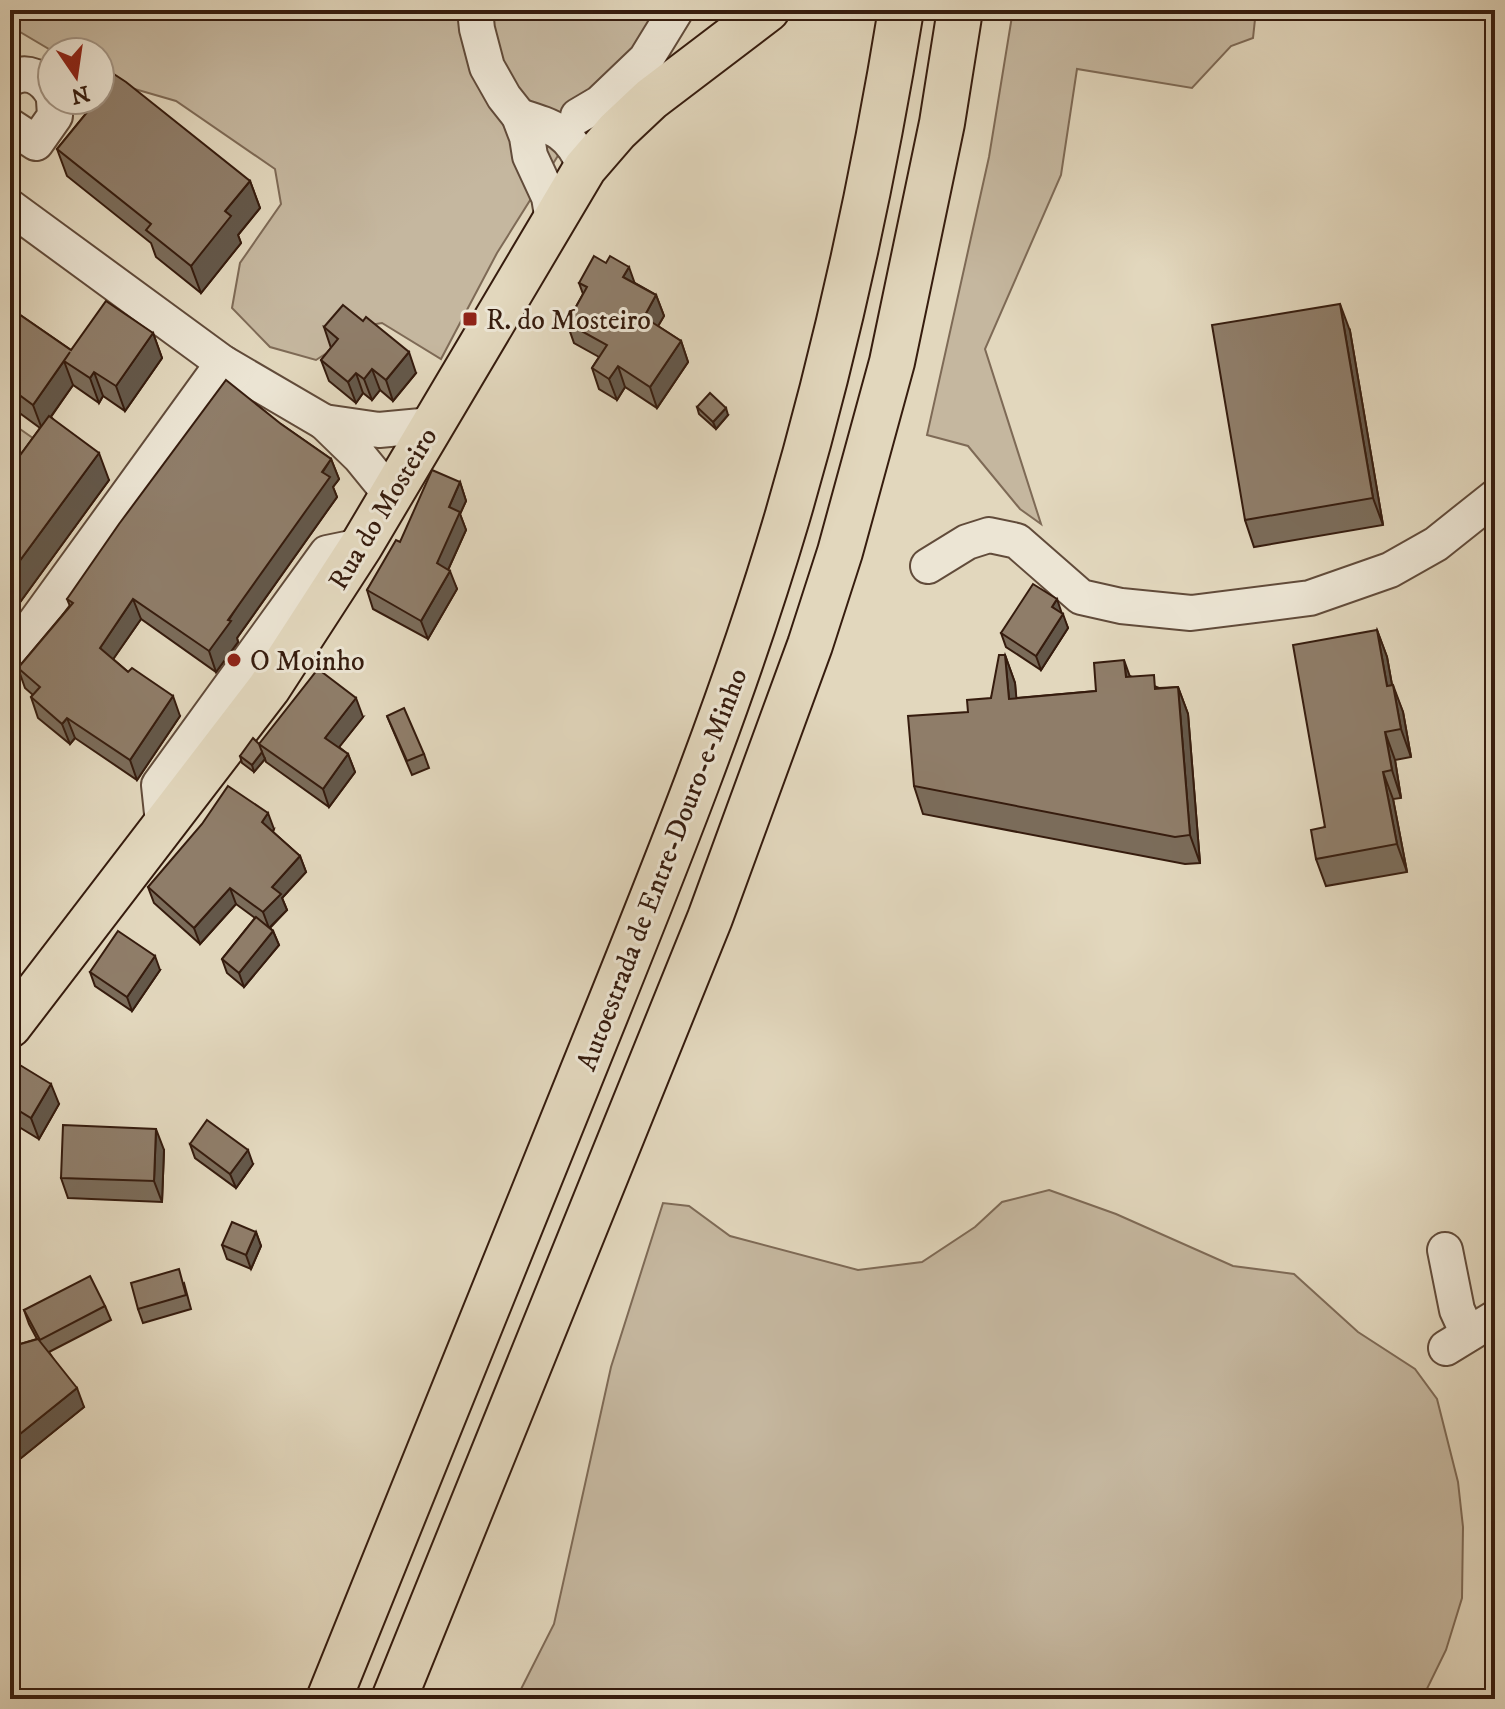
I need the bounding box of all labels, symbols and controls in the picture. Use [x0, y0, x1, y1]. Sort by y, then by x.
north arrow [36, 36, 116, 116]
text: N [68, 79, 92, 109]
place label: R. do Mosteiro [486, 303, 651, 338]
marker: R. do Mosteiro [461, 310, 479, 328]
street label: Rua do Mosteiro [321, 421, 446, 596]
place label: O Moinho [250, 644, 365, 679]
marker: O Moinho [225, 651, 243, 669]
street label: Autoestrada de Entre-Douro-e-Minho [569, 663, 755, 1076]

